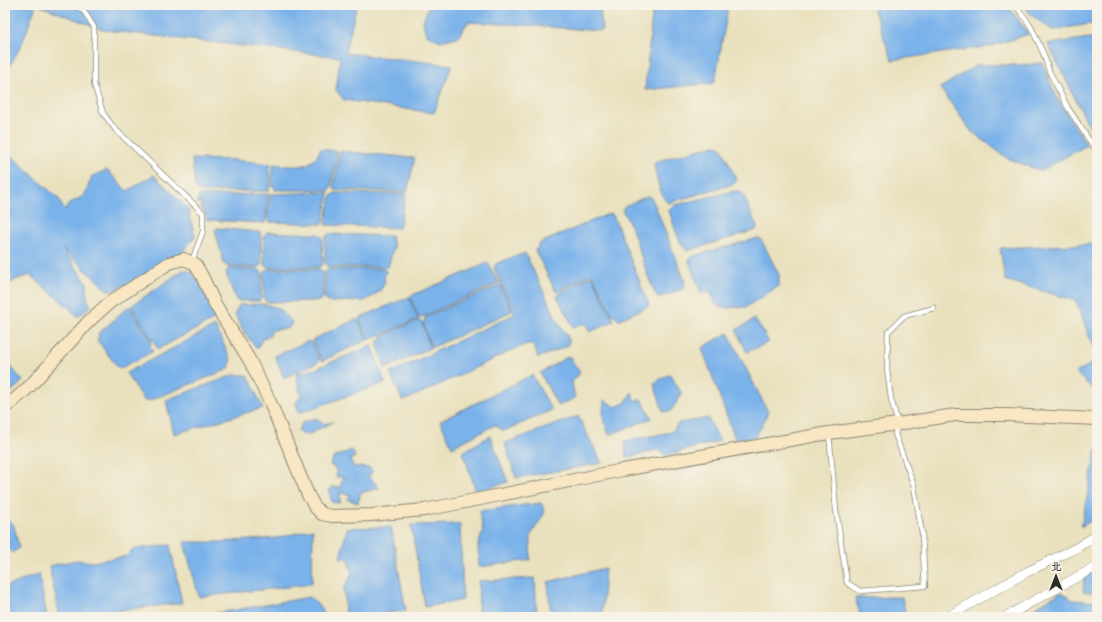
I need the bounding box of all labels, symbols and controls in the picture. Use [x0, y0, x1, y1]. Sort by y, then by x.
north arrow [1036, 556, 1076, 596]
text: 北 [1051, 560, 1062, 574]

